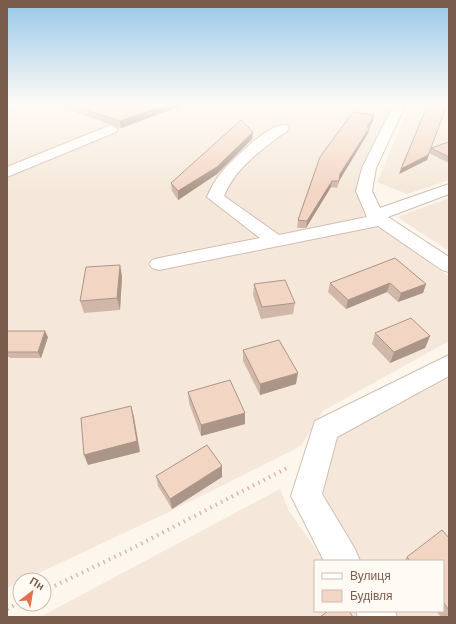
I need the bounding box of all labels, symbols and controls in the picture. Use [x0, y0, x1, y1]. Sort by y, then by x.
legend [314, 560, 444, 612]
text: Вулиця [350, 568, 391, 583]
north arrow [12, 572, 52, 612]
text: Пн [28, 574, 47, 592]
text: Будівля [350, 588, 392, 603]

